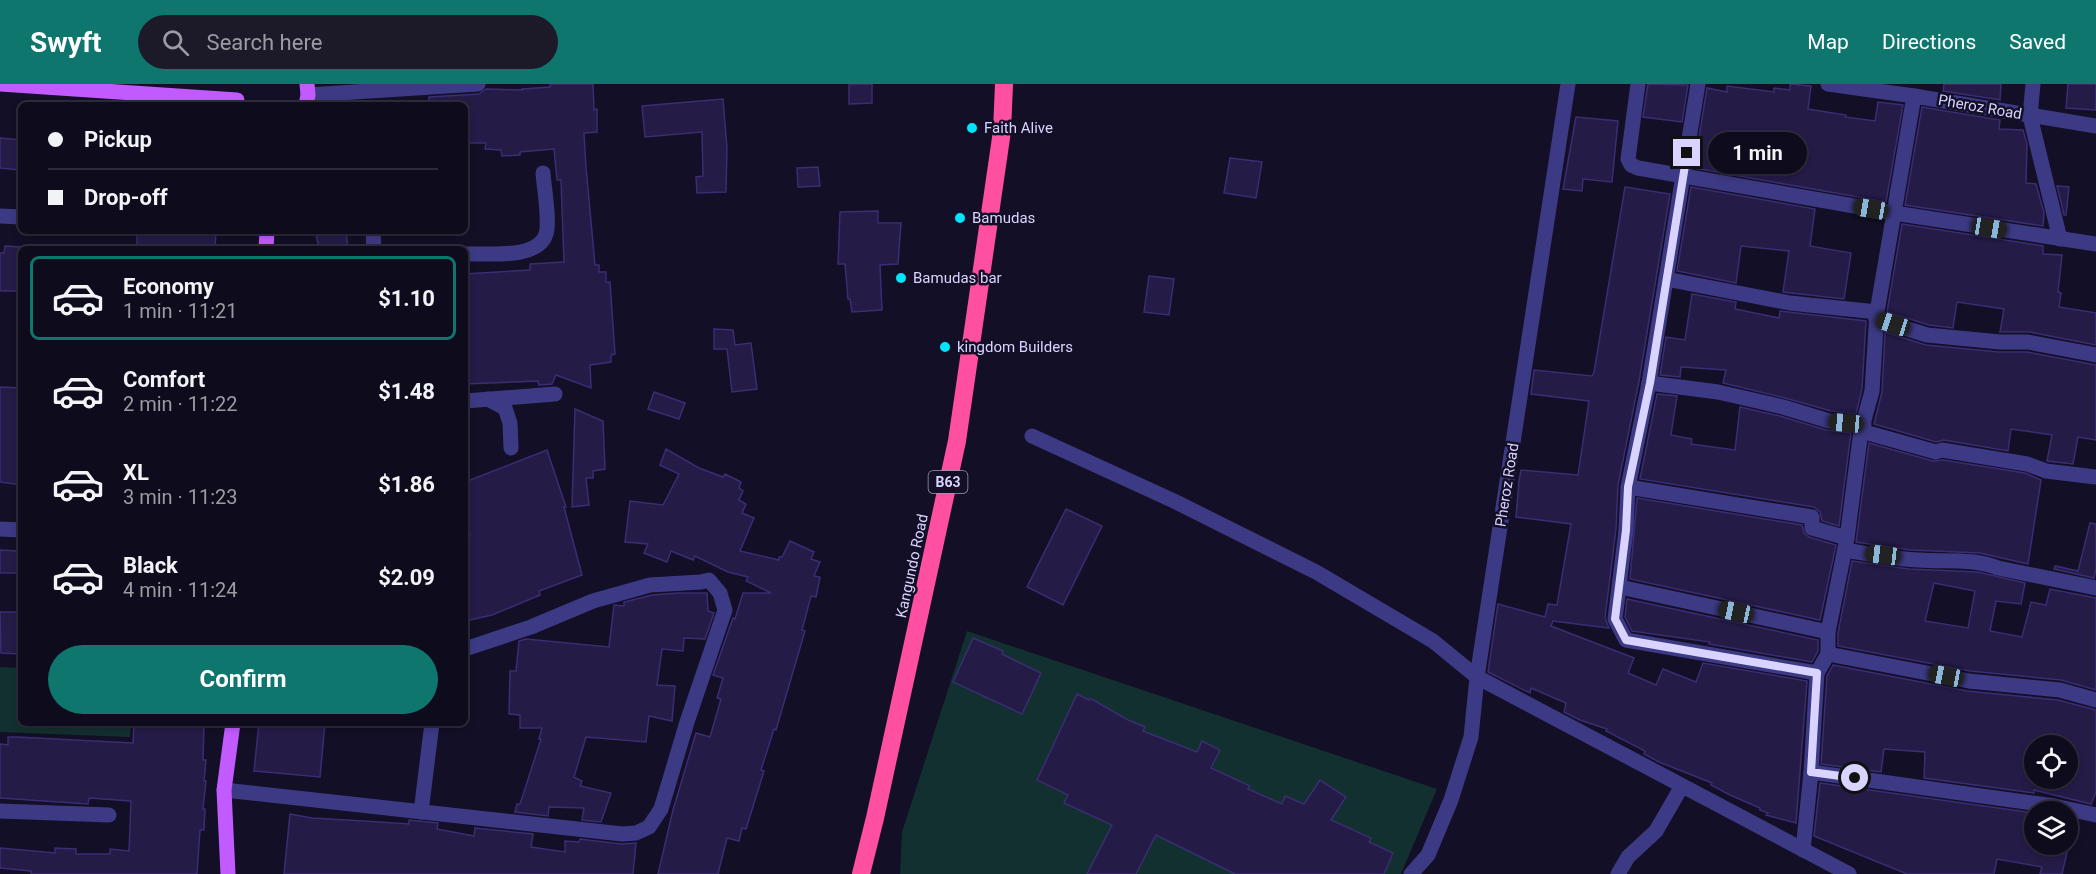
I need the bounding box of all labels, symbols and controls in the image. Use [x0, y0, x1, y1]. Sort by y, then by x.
search box [138, 15, 558, 69]
text: Swyft [30, 26, 102, 59]
icon: search [159, 26, 192, 59]
text: Search here [207, 30, 322, 55]
text: Map [1807, 30, 1849, 54]
text: Directions [1882, 30, 1976, 54]
text: Saved [2009, 30, 2066, 54]
street label: Pheroz Road [1937, 91, 2023, 123]
place label: Faith Alive [984, 119, 1053, 137]
marker: Faith Alive [965, 121, 979, 135]
text: Pickup [84, 127, 152, 152]
callout: 1 min [1708, 132, 1807, 174]
route end [1673, 139, 1700, 166]
text: 1 min [1732, 141, 1783, 165]
text: Drop-off [84, 185, 168, 210]
car [1852, 197, 1890, 221]
place label: Bamudas [972, 209, 1035, 227]
marker: Bamudas [953, 211, 967, 225]
car [1970, 216, 2008, 240]
place label: Bamudas bar [913, 269, 1002, 287]
icon: car [51, 271, 105, 325]
marker: Bamudas bar [894, 271, 908, 285]
text: Economy [123, 274, 214, 299]
text: $1.10 [378, 286, 435, 311]
text: 1 min · 11:21 [123, 299, 238, 323]
car [1873, 310, 1913, 338]
place label: kingdom Builders [957, 338, 1073, 356]
marker: kingdom Builders [938, 340, 952, 354]
icon: car [51, 364, 105, 418]
text: Comfort [123, 367, 205, 392]
text: $1.48 [378, 379, 435, 404]
text: 2 min · 11:22 [123, 392, 238, 416]
car [1827, 412, 1865, 434]
street label: Pheroz Road [1491, 442, 1523, 528]
icon: car [51, 457, 105, 511]
text: XL [123, 460, 149, 485]
road number: B63 [928, 471, 968, 493]
text: $1.86 [378, 472, 435, 497]
text: 3 min · 11:23 [123, 485, 238, 509]
street label: Kangundo Road [892, 512, 932, 620]
car [1864, 544, 1902, 566]
icon: car [51, 550, 105, 604]
text: Black [123, 553, 178, 578]
text: $2.09 [378, 565, 435, 590]
text: 4 min · 11:24 [123, 578, 238, 602]
car [1717, 599, 1755, 625]
button: Confirm [48, 645, 438, 714]
car [1927, 664, 1965, 688]
map controls [2024, 735, 2078, 855]
button: locate [2024, 735, 2078, 789]
route start [1841, 764, 1868, 791]
button: layers [2024, 801, 2078, 855]

